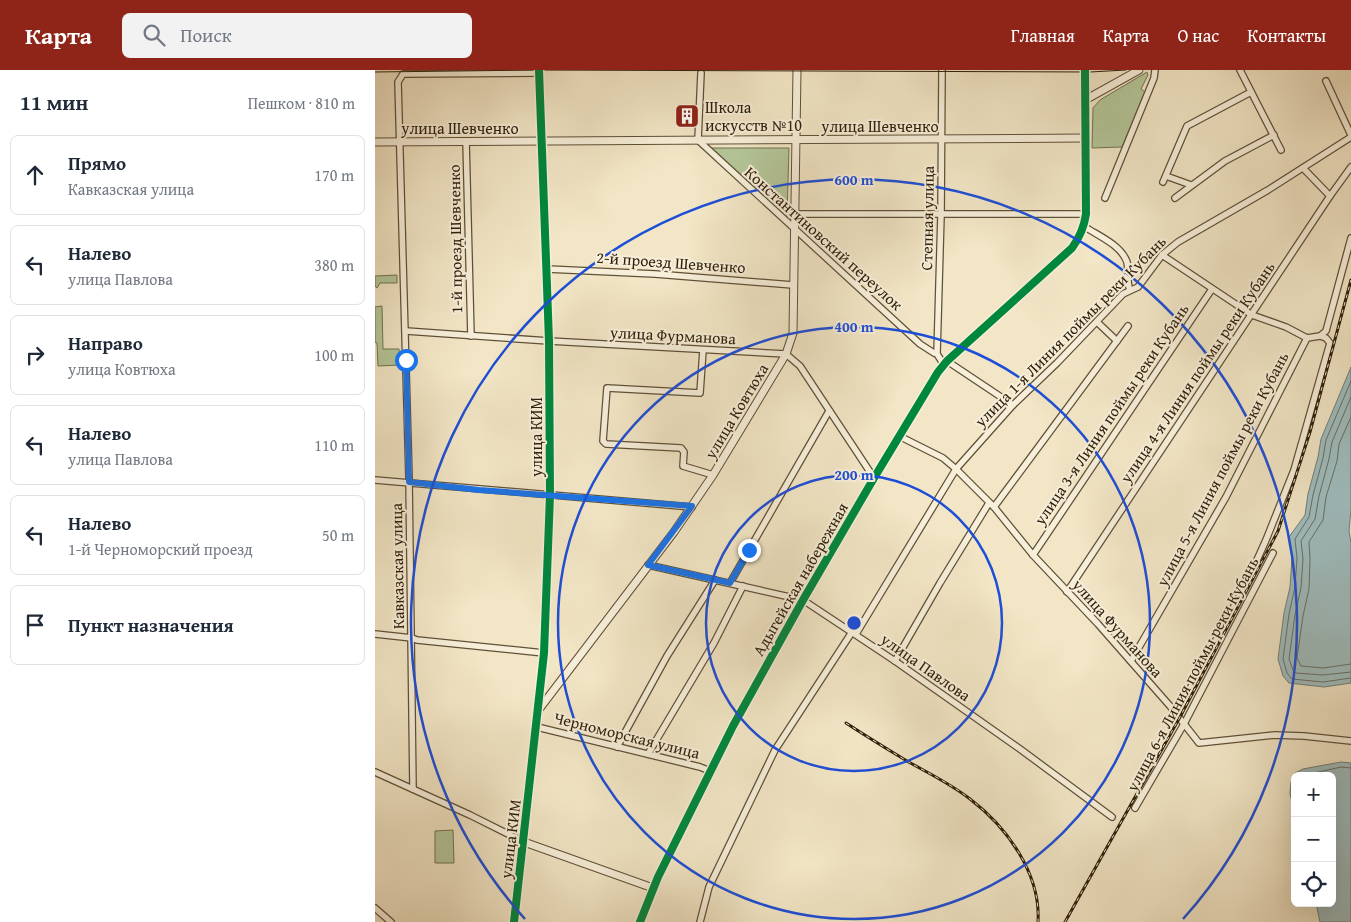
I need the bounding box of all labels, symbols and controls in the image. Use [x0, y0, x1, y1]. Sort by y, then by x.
search box [122, 13, 472, 58]
text: Карта [25, 18, 92, 53]
icon: search [140, 21, 168, 49]
text: Поиск [180, 21, 232, 49]
text: Главная [1011, 22, 1075, 49]
text: Карта [1103, 22, 1149, 49]
text: О нас [1177, 22, 1219, 49]
text: Контакты [1247, 22, 1326, 49]
text: 11 мин [20, 87, 88, 118]
text: Пешком · 810 m [248, 91, 355, 115]
place label: Школа искусств №10 [705, 95, 802, 137]
building icon: Школа искусств №10 [674, 103, 700, 129]
street label: улица Шевченко [820, 114, 939, 138]
street label: улица Шевченко [400, 116, 519, 140]
text: Прямо [68, 149, 126, 177]
street label: Константиновский переулок [740, 160, 909, 316]
icon: ahead [21, 161, 49, 189]
text: 170 m [314, 163, 354, 187]
street label: 1-й проезд Шевченко [442, 164, 468, 314]
street label: Степная улица [914, 165, 940, 271]
text: 600 m [834, 169, 874, 190]
text: Кавказская улица [68, 177, 194, 201]
street label: улица 1-я Линия поймы реки Кубань [968, 229, 1172, 433]
text: Налево [68, 239, 131, 267]
street label: 2-й проезд Шевченко [596, 245, 746, 279]
icon: left [21, 251, 49, 279]
text: 380 m [314, 253, 354, 277]
street label: улица 4-я Линия поймы реки Кубань [1113, 256, 1281, 488]
text: улица Павлова [68, 267, 173, 291]
street label: улица 3-я Линия поймы реки Кубань [1027, 298, 1195, 530]
text: 400 m [834, 316, 874, 337]
street label: улица Фурманова [609, 320, 737, 350]
text: Направо [68, 329, 143, 357]
icon: right [21, 341, 49, 369]
text: 100 m [314, 343, 354, 367]
street label: улица 5-я Линия поймы реки Кубань [1149, 347, 1294, 591]
route start [395, 349, 418, 372]
text: улица Ковтюха [68, 357, 176, 381]
street label: улица Ковтюха [697, 358, 774, 464]
street label: улица КИМ [524, 397, 548, 478]
text: Налево [68, 419, 131, 447]
icon: left [21, 431, 49, 459]
text: 110 m [314, 433, 354, 457]
text: улица Павлова [68, 447, 173, 471]
text: 200 m [834, 464, 874, 485]
street label: Адыгейская набережная [746, 498, 854, 660]
street label: Кавказская улица [384, 502, 410, 629]
text: Налево [68, 509, 131, 537]
icon: left [21, 521, 49, 549]
text: 50 m [322, 523, 354, 547]
text: 1-й Черноморский проезд [68, 537, 253, 561]
route end [738, 539, 761, 562]
street label: улица 6-я Линия поймы реки Кубань [1119, 552, 1264, 796]
street label: улица Фурманова [1066, 572, 1169, 683]
icon: arrive [21, 611, 49, 639]
text: Пункт назначения [68, 611, 234, 639]
centre of rings [845, 614, 863, 632]
street label: улица Павлова [875, 627, 976, 707]
street label: Черноморская улица [552, 705, 703, 765]
map controls [1291, 772, 1336, 907]
button: + [1291, 772, 1336, 817]
street label: улица КИМ [493, 798, 527, 881]
button: − [1291, 817, 1336, 862]
button: locate [1291, 862, 1336, 907]

